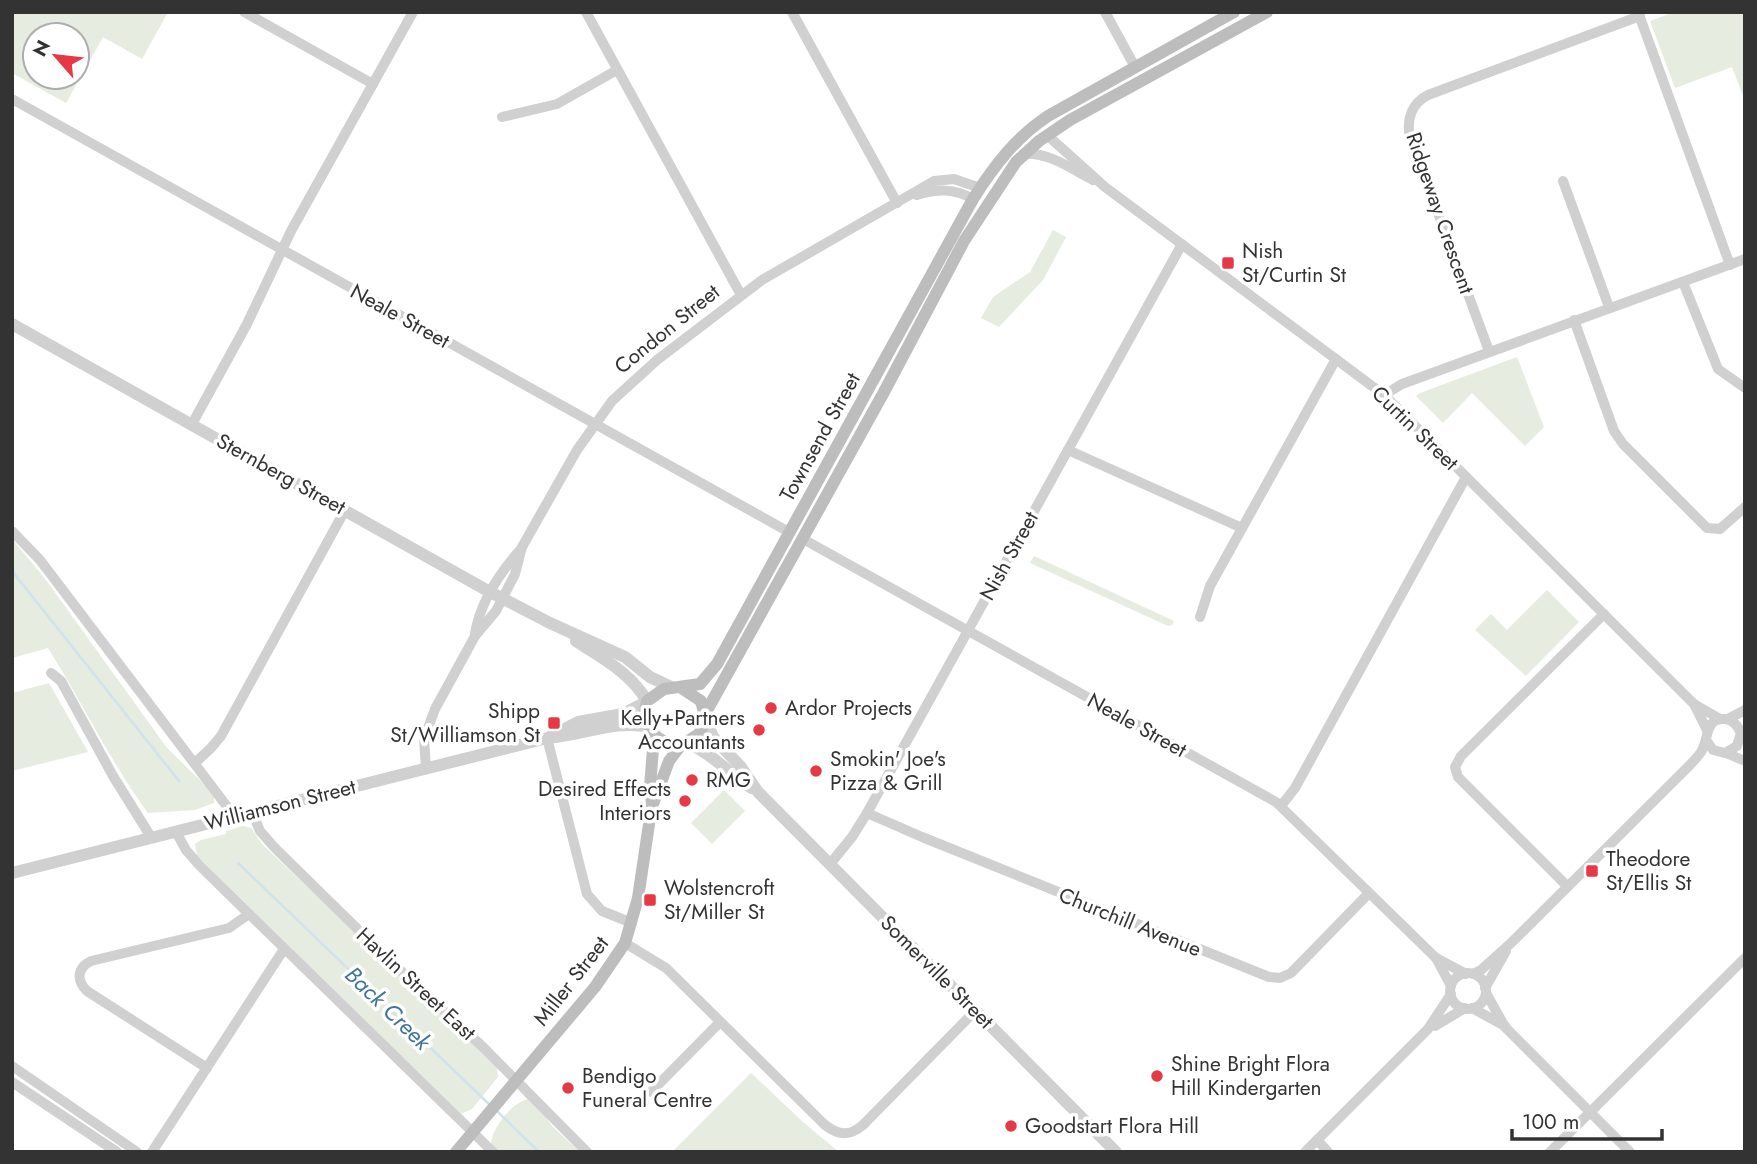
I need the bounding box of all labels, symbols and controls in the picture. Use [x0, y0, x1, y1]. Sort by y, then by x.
north arrow [21, 21, 91, 91]
text: N [26, 35, 57, 61]
street label: Ridgeway Crescent [1398, 128, 1482, 298]
place label: Nish St/Curtin St [1242, 236, 1346, 290]
marker: Nish St/Curtin St [1220, 255, 1236, 271]
street label: Neale Street [345, 276, 455, 356]
street label: Condon Street [608, 277, 726, 381]
street label: Townsend Street [772, 367, 868, 507]
street label: Curtin Street [1365, 379, 1465, 477]
street label: Sternberg Street [211, 426, 351, 522]
street label: Nish Street [972, 506, 1046, 606]
street label: Neale Street [1082, 685, 1192, 765]
place label: Ardor Projects [785, 693, 912, 723]
place label: Shipp St/Williamson St [390, 696, 540, 750]
marker: Ardor Projects [763, 700, 779, 716]
place label: Kelly+Partners Accountants [620, 703, 745, 757]
marker: Shipp St/Williamson St [546, 715, 562, 731]
marker: Kelly+Partners Accountants [751, 722, 767, 738]
place label: Smokin' Joe's Pizza & Grill [830, 744, 946, 798]
marker: Smokin' Joe's Pizza & Grill [808, 763, 824, 779]
place label: RMG [706, 765, 751, 795]
street label: Williamson Street [201, 772, 359, 838]
marker: RMG [684, 772, 700, 788]
place label: Desired Effects Interiors [538, 774, 671, 828]
marker: Desired Effects Interiors [677, 793, 693, 809]
place label: Theodore St/Ellis St [1606, 844, 1691, 898]
marker: Theodore St/Ellis St [1584, 863, 1600, 879]
place label: Wolstencroft St/Miller St [664, 873, 774, 927]
street label: Churchill Avenue [1054, 880, 1206, 964]
marker: Wolstencroft St/Miller St [642, 892, 658, 908]
street label: Somerville Street [874, 909, 1000, 1035]
street label: Havlin Street East [350, 921, 482, 1047]
street label: Miller Street [526, 930, 616, 1032]
water label: Back Creek [337, 958, 440, 1059]
place label: Shine Bright Flora Hill Kindergarten [1171, 1049, 1330, 1103]
place label: Bendigo Funeral Centre [582, 1061, 713, 1115]
marker: Shine Bright Flora Hill Kindergarten [1149, 1068, 1165, 1084]
marker: Bendigo Funeral Centre [560, 1080, 576, 1096]
scale bar [1512, 1098, 1662, 1142]
text: 100 m [1522, 1107, 1579, 1137]
place label: Goodstart Flora Hill [1025, 1111, 1199, 1141]
marker: Goodstart Flora Hill [1003, 1118, 1019, 1134]

